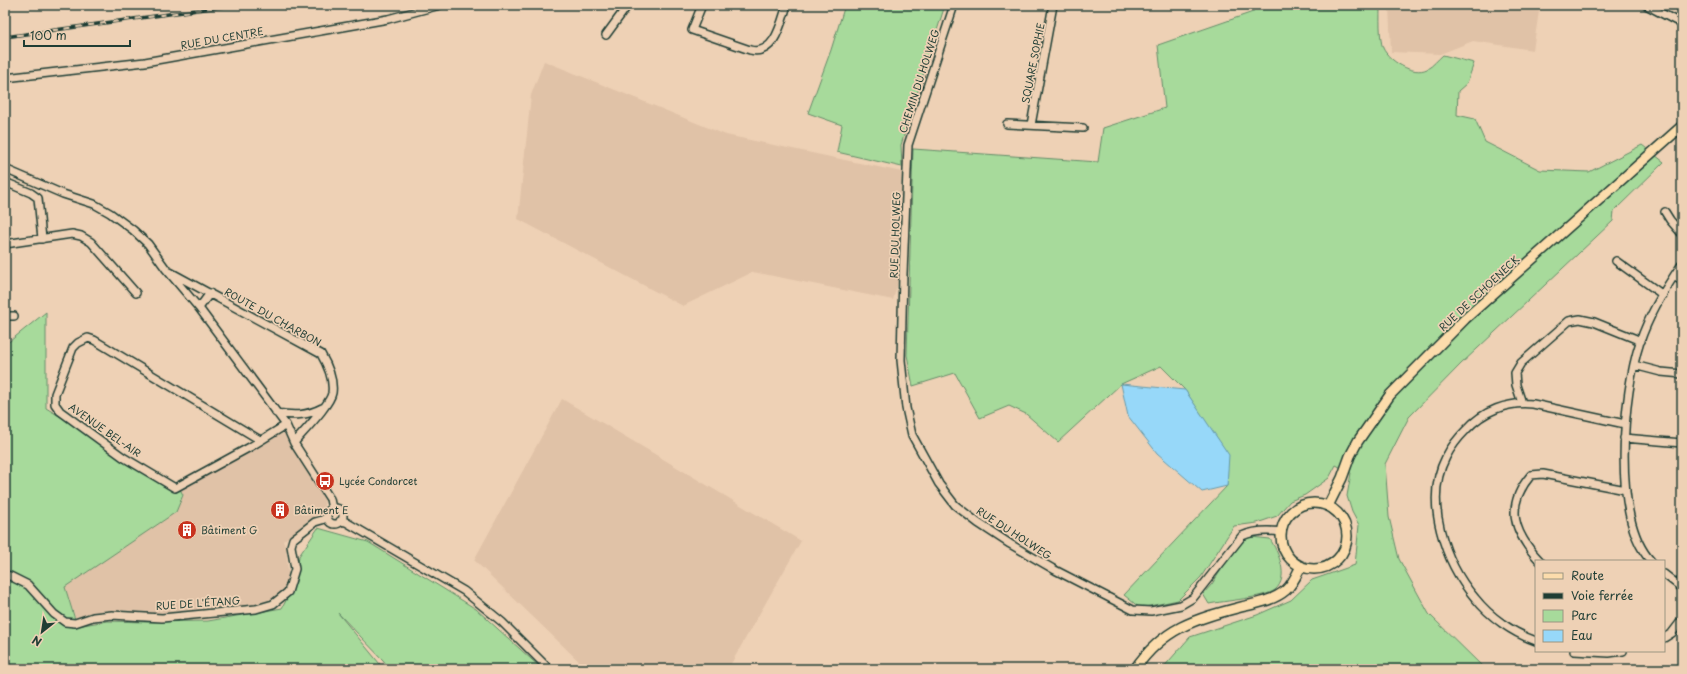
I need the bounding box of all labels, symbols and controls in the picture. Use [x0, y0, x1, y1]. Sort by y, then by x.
street label: SQUARE SOPHIE [1017, 21, 1048, 104]
scale bar [24, 22, 130, 48]
street label: RUE DU CENTRE [179, 23, 265, 52]
text: 100 m [30, 26, 67, 44]
street label: CHEMIN DU HOLWEG [895, 27, 942, 135]
street label: RUE DU HOLWEG [885, 191, 904, 279]
street label: RUE DE SCHOENECK [1435, 251, 1522, 334]
street label: ROUTE DU CHARBON [222, 284, 325, 350]
street label: AVENUE BEL-AIR [66, 399, 145, 460]
bus stop icon: Lycée Condorcet [314, 470, 336, 492]
place label: Lycée Condorcet [339, 473, 418, 489]
building icon: Bâtiment E [269, 499, 291, 521]
place label: Bâtiment E [294, 502, 348, 517]
street label: RUE DU HOLWEG [974, 503, 1055, 562]
building icon: Bâtiment G [176, 519, 198, 541]
place label: Bâtiment G [201, 522, 258, 537]
legend [1535, 560, 1665, 652]
text: Route [1571, 566, 1604, 584]
text: Voie ferrée [1571, 586, 1633, 604]
street label: RUE DE L'ÉTANG [155, 592, 241, 613]
text: Parc [1571, 606, 1597, 624]
north arrow [22, 612, 62, 652]
text: Eau [1571, 626, 1593, 644]
text: N [28, 631, 45, 651]

